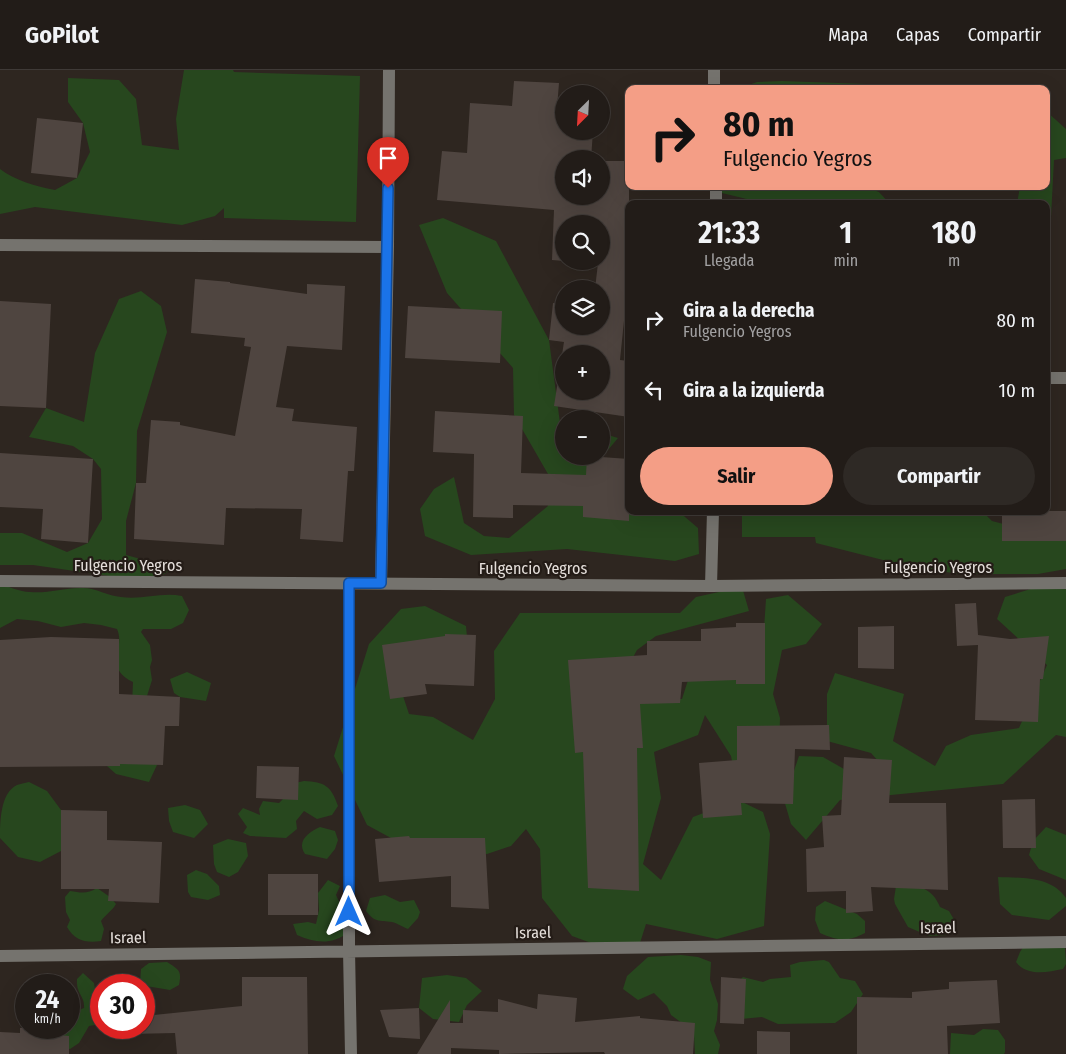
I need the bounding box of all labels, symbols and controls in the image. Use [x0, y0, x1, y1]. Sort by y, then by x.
text: GoPilot [25, 21, 99, 49]
text: Mapa [828, 24, 868, 46]
text: Capas [896, 24, 940, 46]
text: Compartir [968, 24, 1041, 46]
north arrow [555, 85, 610, 140]
map controls [555, 85, 610, 465]
text: 80 m [723, 103, 795, 145]
icon: right [640, 105, 705, 170]
pin [367, 137, 409, 188]
icon: arrive [374, 144, 402, 172]
text: Fulgencio Yegros [723, 145, 872, 172]
button: sound [555, 150, 610, 205]
button: search [555, 215, 610, 270]
text: 21:33 [698, 215, 760, 251]
text: 1 [840, 215, 852, 251]
text: 180 [932, 215, 977, 251]
text: Llegada [704, 251, 754, 270]
text: min [834, 251, 858, 270]
text: m [948, 251, 960, 270]
button: layers [555, 280, 610, 335]
text: Gira a la derecha [683, 299, 815, 322]
icon: right [640, 306, 668, 334]
text: 80 m [997, 309, 1035, 332]
text: Fulgencio Yegros [683, 322, 792, 341]
button: + [555, 345, 610, 400]
icon: left [640, 376, 668, 404]
text: Gira a la izquierda [683, 379, 825, 402]
text: 10 m [999, 379, 1035, 402]
button: − [555, 410, 610, 465]
button: Salir [640, 447, 833, 505]
button: Compartir [843, 447, 1035, 505]
street label: Fulgencio Yegros [74, 556, 182, 575]
street label: Fulgencio Yegros [884, 558, 992, 577]
street label: Fulgencio Yegros [479, 559, 587, 578]
position arrow [322, 885, 374, 937]
street label: Israel [920, 918, 956, 937]
street label: Israel [515, 923, 551, 942]
street label: Israel [110, 928, 146, 947]
speed limit sign: 30 [90, 974, 155, 1039]
text: 24 [36, 985, 59, 1015]
text: km/h [34, 1012, 61, 1026]

